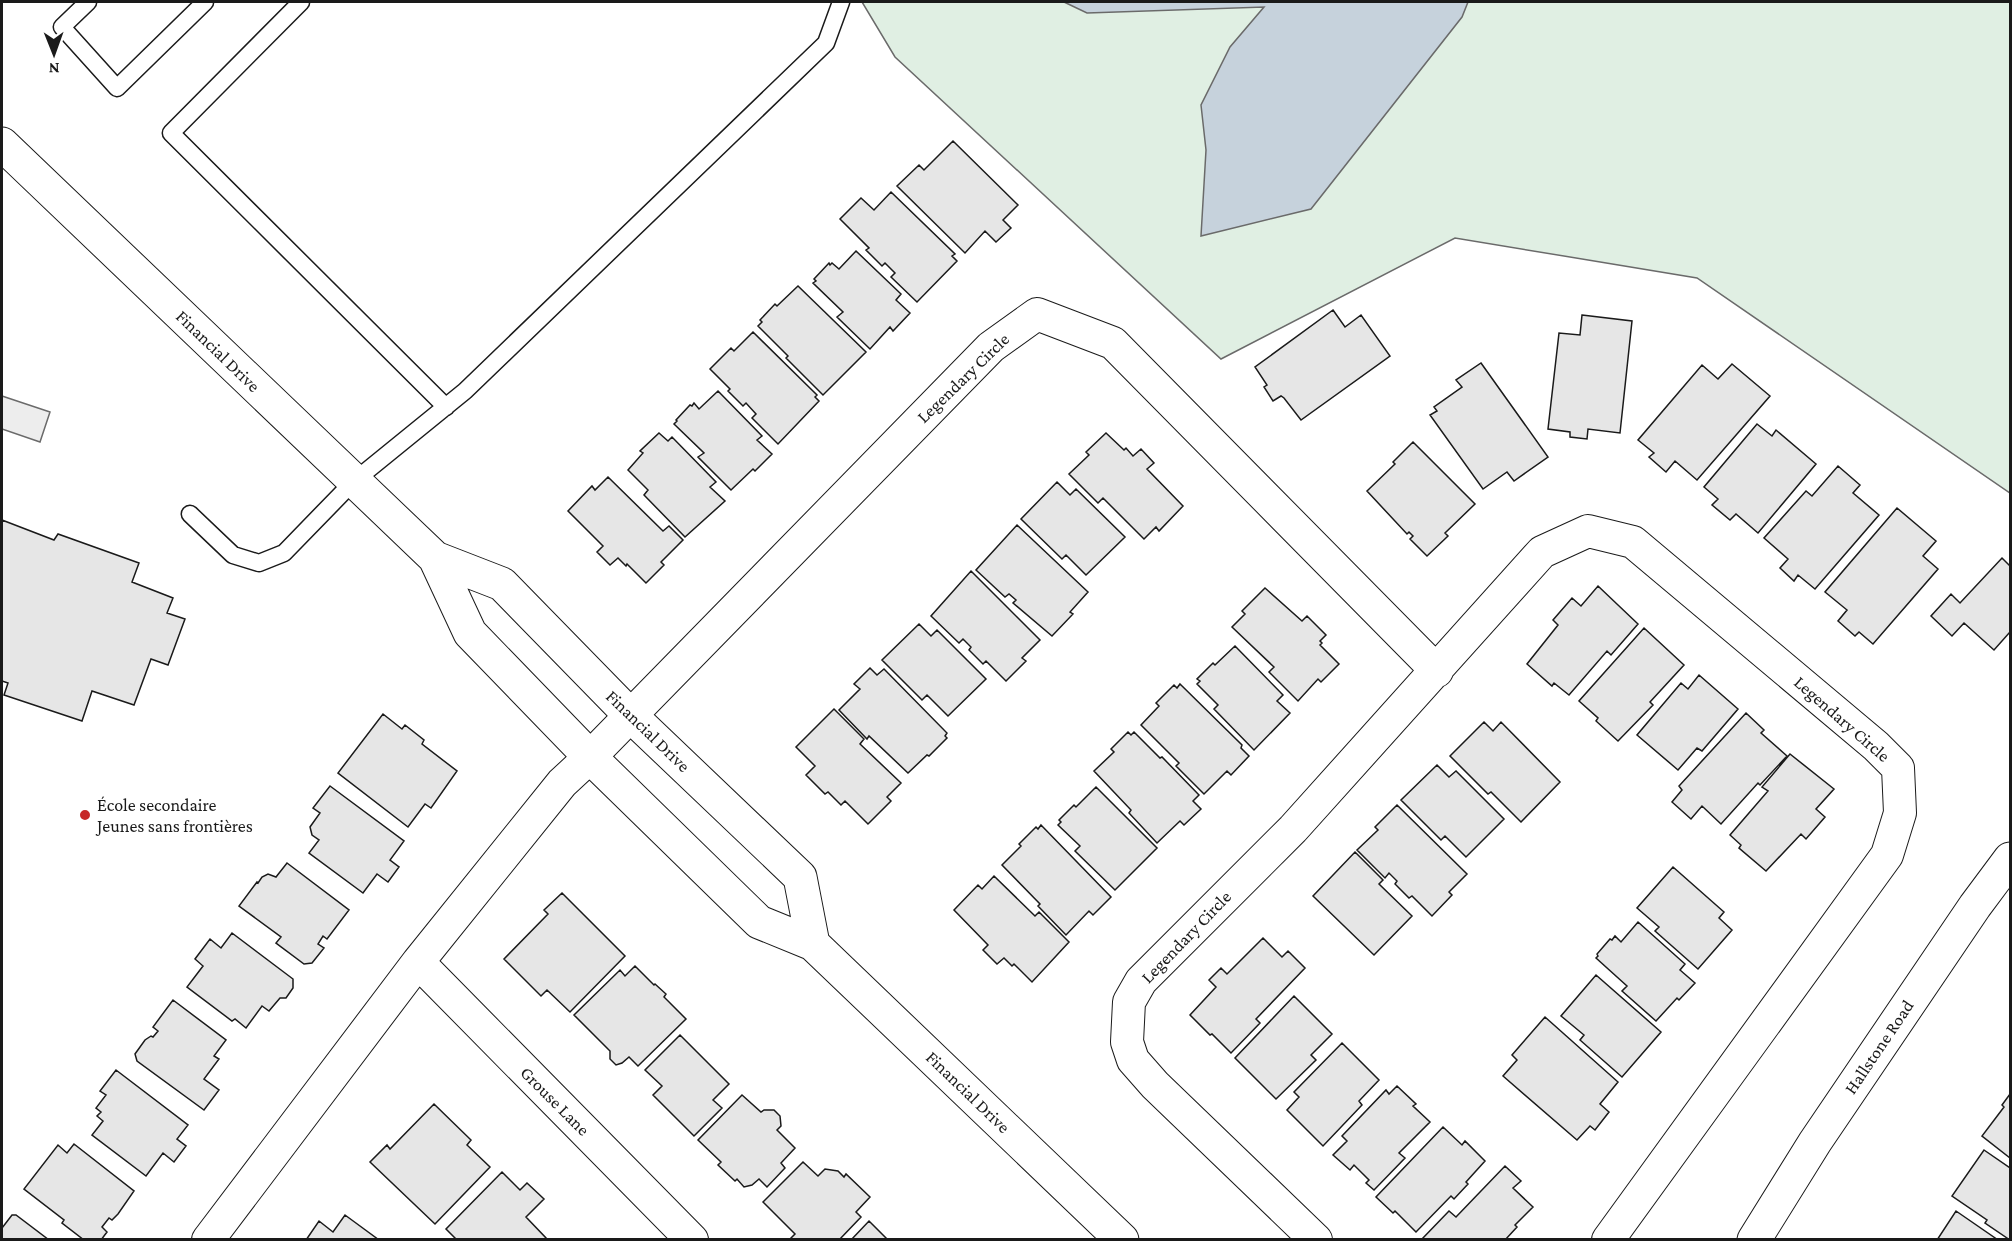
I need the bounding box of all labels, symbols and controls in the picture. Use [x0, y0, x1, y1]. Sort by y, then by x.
north arrow [24, 24, 84, 84]
text: N [49, 60, 60, 77]
street label: Financial Drive [172, 306, 264, 396]
street label: Legendary Circle [913, 329, 1013, 427]
street label: Legendary Circle [1790, 672, 1894, 766]
street label: Financial Drive [602, 686, 694, 776]
place label: École secondaire Jeunes sans frontières [95, 795, 253, 836]
marker: École secondaire Jeunes sans frontières [78, 808, 92, 822]
street label: Legendary Circle [1137, 887, 1235, 987]
street label: Hallstone Road [1840, 996, 1918, 1098]
street label: Financial Drive [922, 1047, 1014, 1137]
street label: Grouse Lane [516, 1062, 594, 1140]

